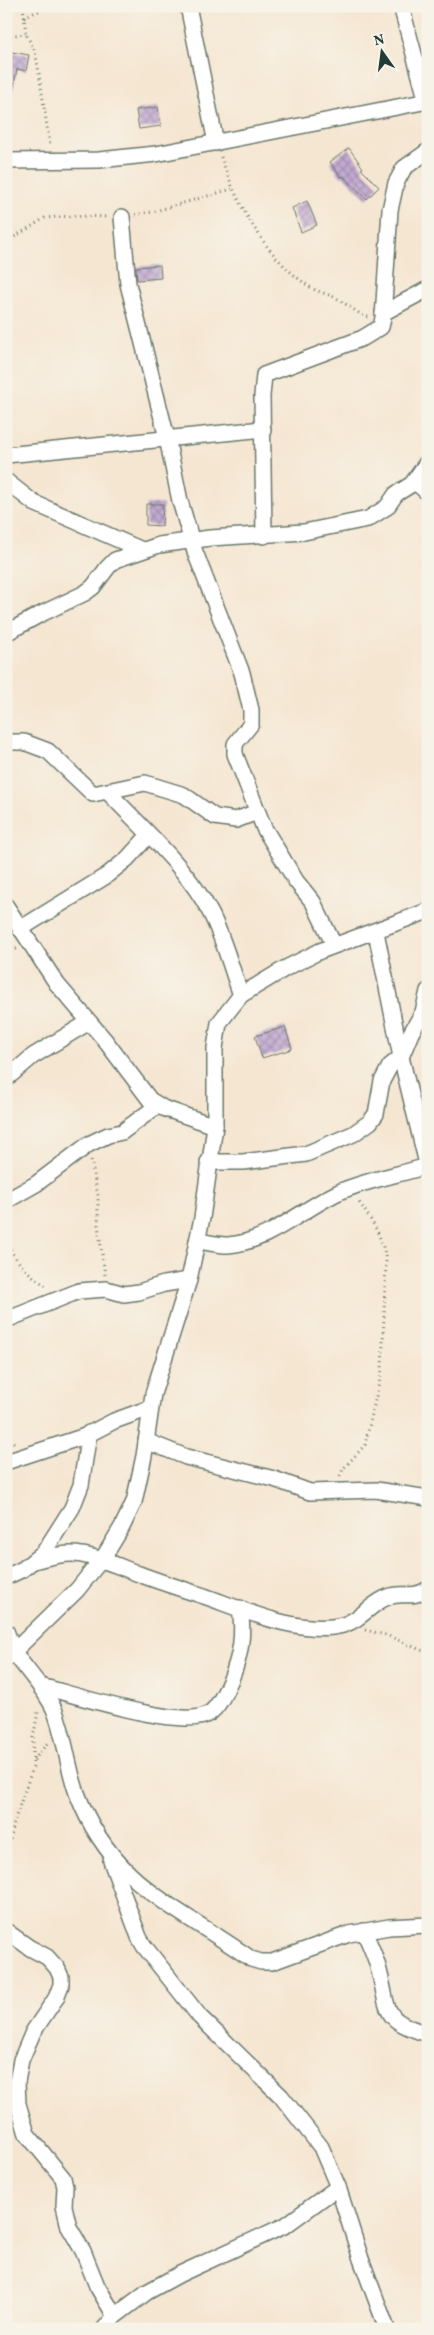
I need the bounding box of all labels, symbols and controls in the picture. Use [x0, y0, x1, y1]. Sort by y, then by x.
north arrow [356, 28, 406, 78]
text: N [372, 30, 386, 51]

